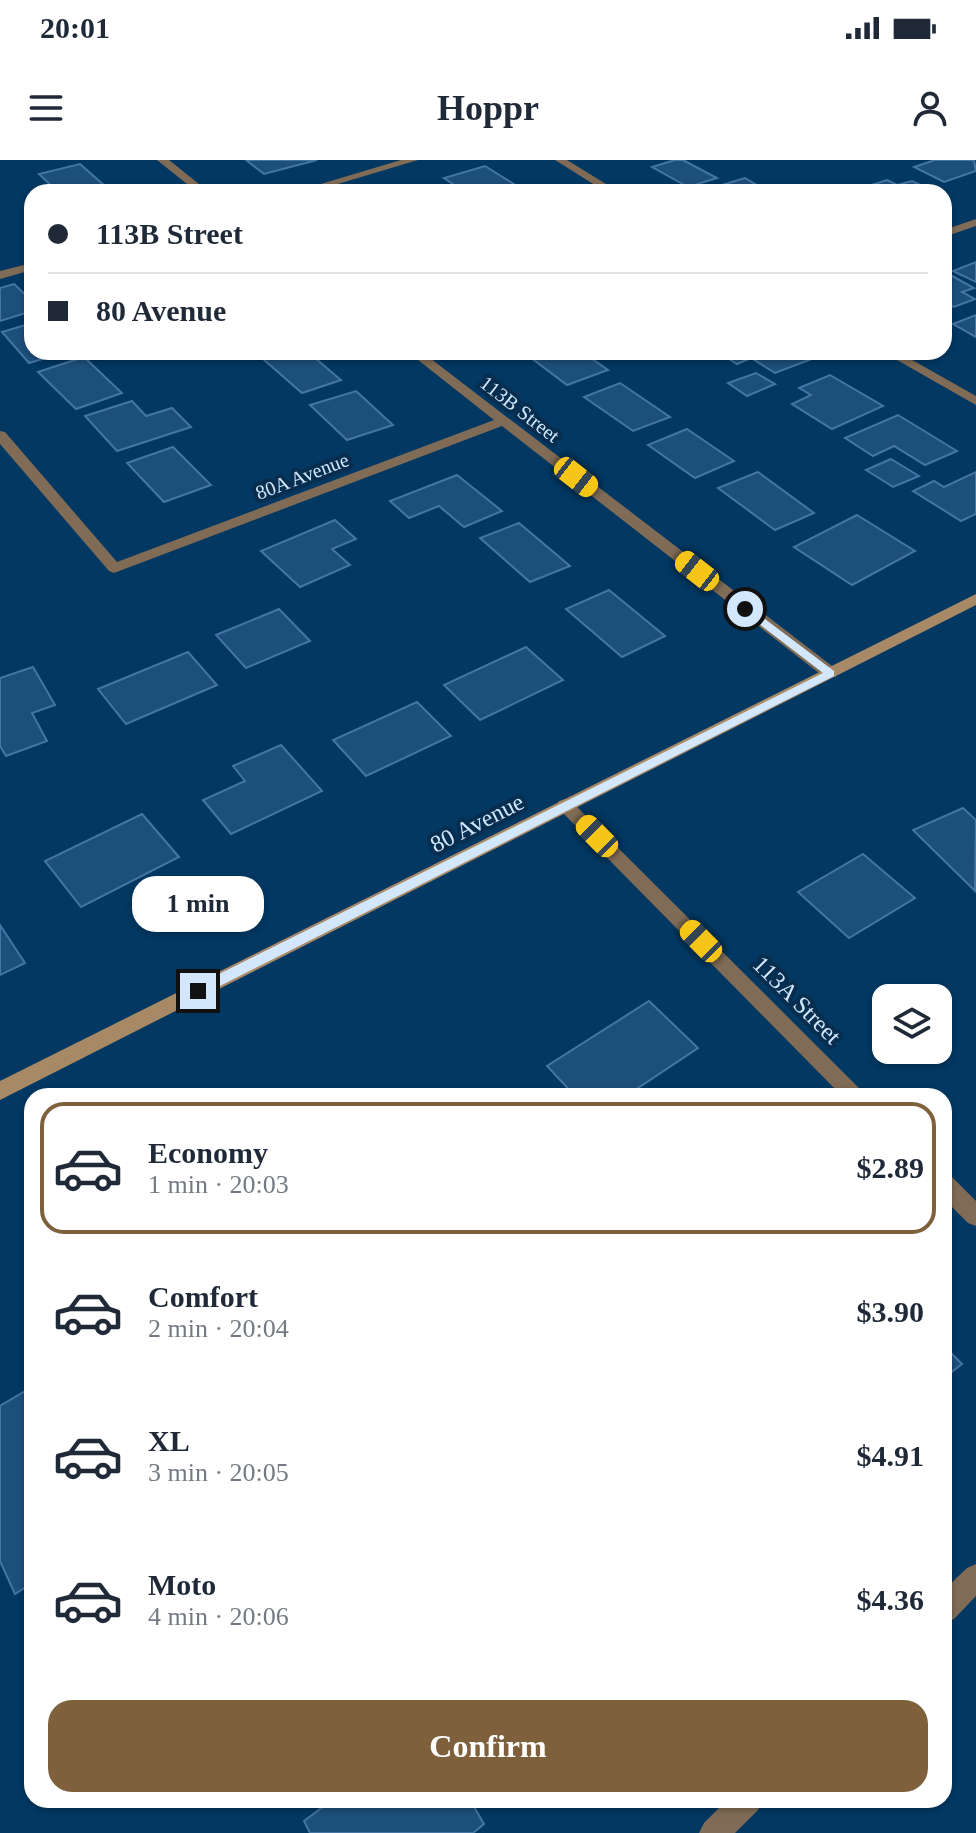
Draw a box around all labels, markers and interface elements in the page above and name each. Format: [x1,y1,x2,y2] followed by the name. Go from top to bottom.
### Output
[40,11,110,44] text: 20:01
[24,86,68,130] icon: menu
[908,86,952,130] icon: person
[437,88,539,128] text: Hoppr
[96,217,243,250] text: 113B Street
[96,294,226,327] text: 80 Avenue
[476,371,564,447] street label: 113B Street
[252,448,352,504] street label: 80A Avenue
[550,453,602,501] car
[671,547,723,595] car
[727,591,763,627] route start
[426,788,528,858] street label: 80 Avenue
[572,811,622,861] car
[132,875,264,931] callout: 1 min
[167,889,229,918] text: 1 min
[676,916,726,966] car
[748,951,846,1049] street label: 113A Street
[180,973,216,1009] route end
[872,984,952,1064] map controls
[872,984,952,1064] button: layers
[52,1132,124,1204] icon: car
[148,1136,268,1169] text: Economy
[857,1151,924,1184] text: $2.89
[148,1170,289,1199] text: 1 min · 20:03
[52,1276,124,1348] icon: car
[148,1280,258,1313] text: Comfort
[857,1295,924,1328] text: $3.90
[148,1314,289,1343] text: 2 min · 20:04
[52,1420,124,1492] icon: car
[148,1424,190,1457] text: XL
[857,1439,924,1472] text: $4.91
[148,1458,289,1487] text: 3 min · 20:05
[52,1564,124,1636] icon: car
[148,1568,216,1601] text: Moto
[857,1583,924,1616] text: $4.36
[148,1602,289,1631] text: 4 min · 20:06
[48,1700,928,1792] button: Confirm

